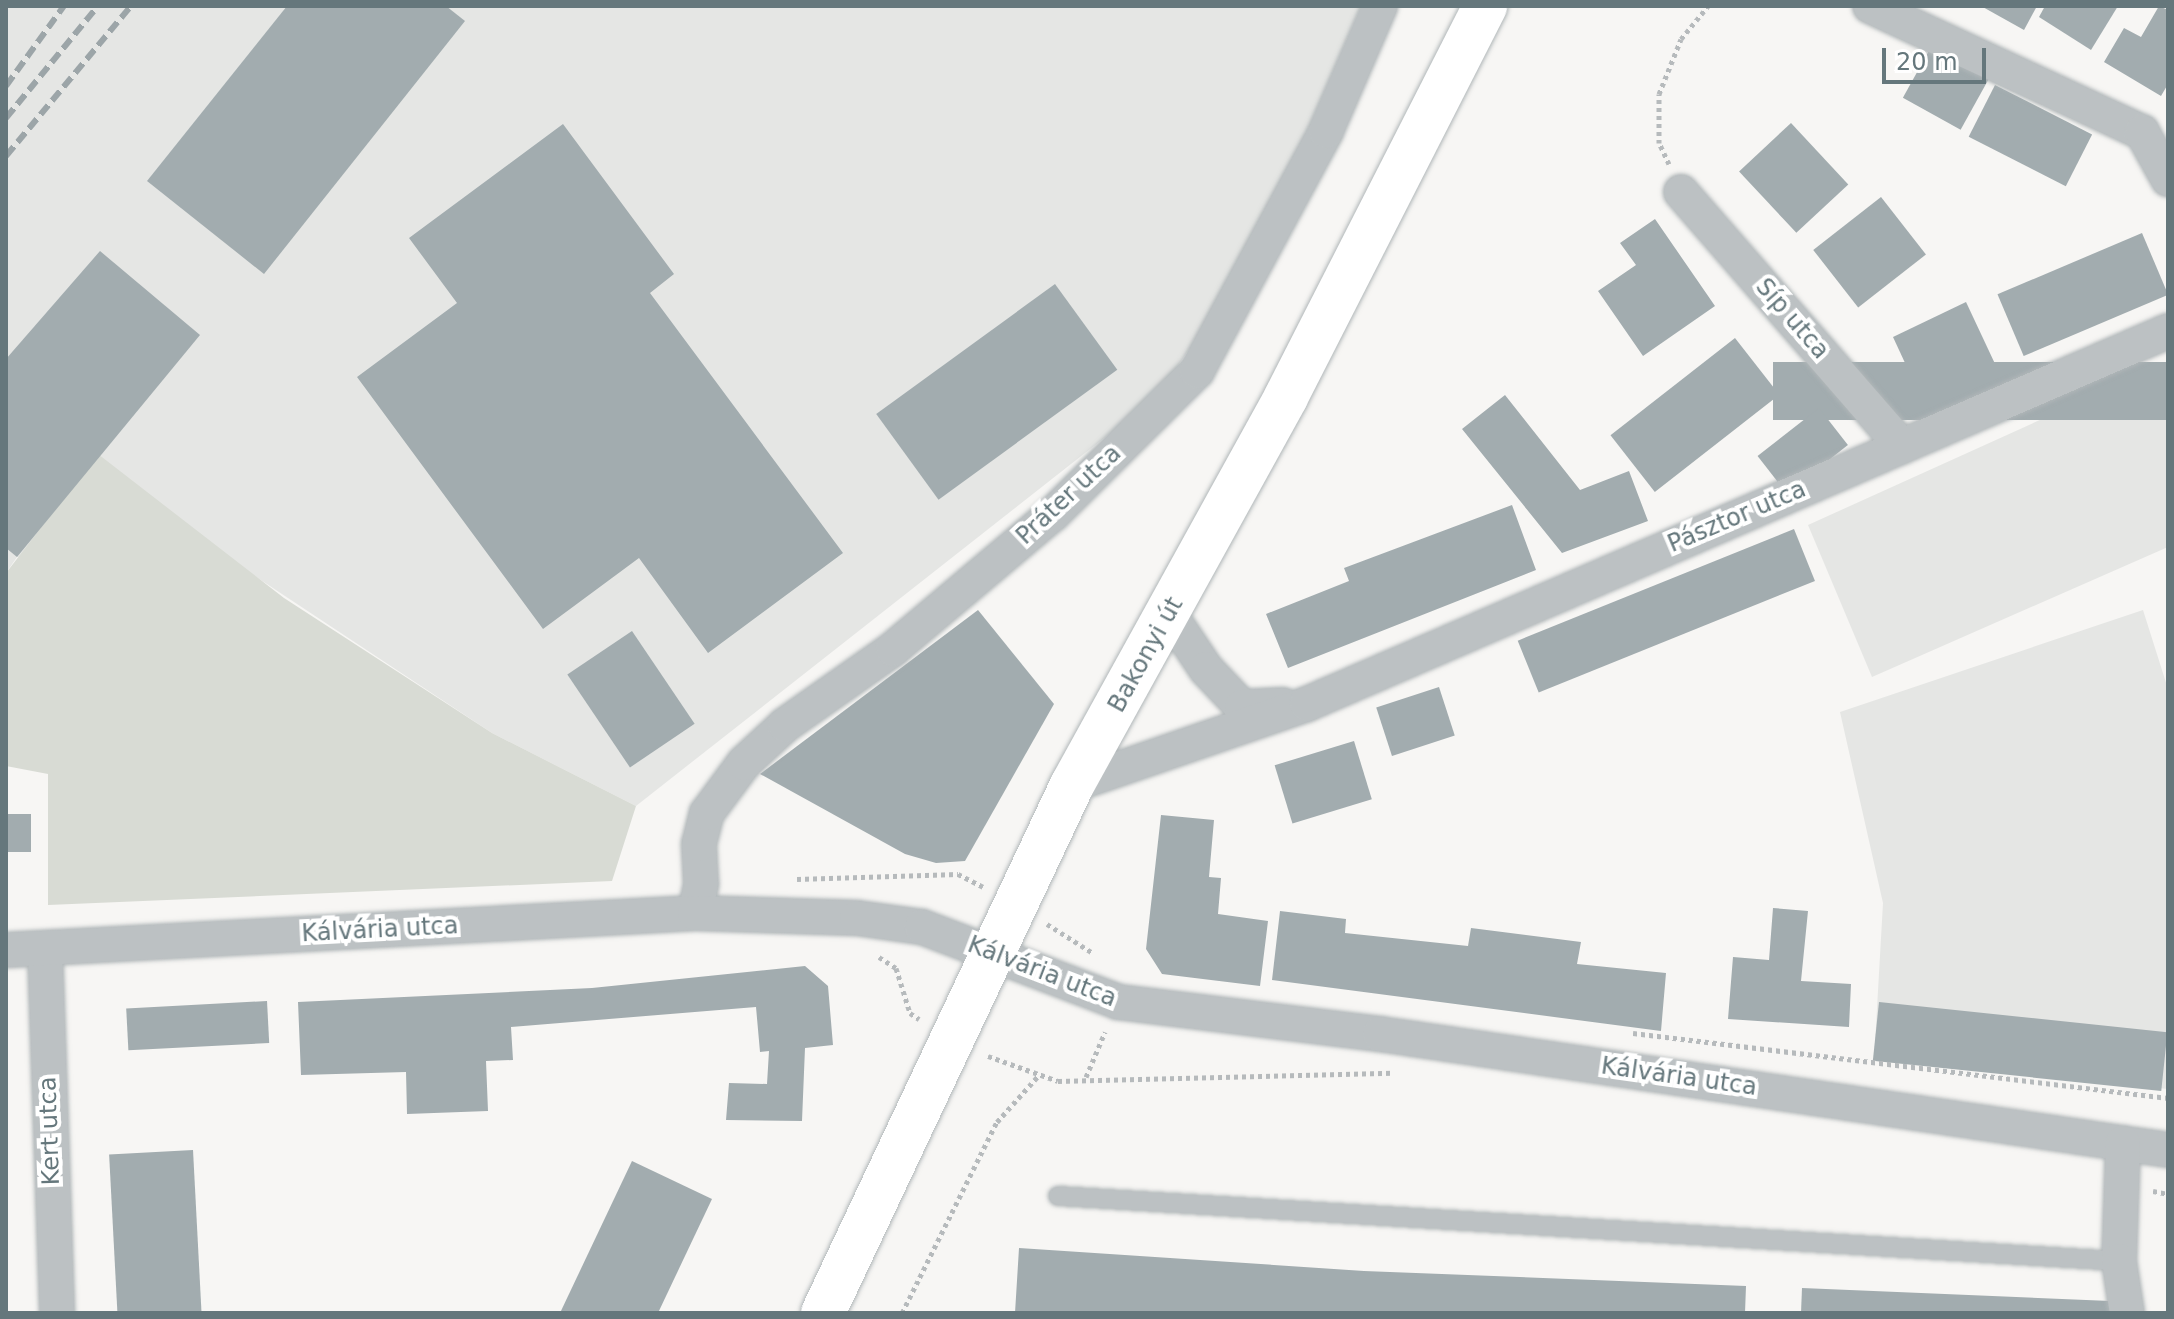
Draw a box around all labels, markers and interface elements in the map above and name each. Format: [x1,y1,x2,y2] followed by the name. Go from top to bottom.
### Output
[1886,32,1990,82] scale bar
[1896,48,1958,76] text: 20 m
[1749,273,1835,365] street label: Síp utca
[1011,439,1127,551] street label: Práter utca
[1664,475,1810,559] street label: Pásztor utca
[1103,592,1189,718] street label: Bakonyi út
[301,912,459,948] street label: Kálvária utca
[964,930,1120,1014] street label: Kálvária utca
[1599,1052,1759,1102] street label: Kálvária utca
[34,1076,66,1186] street label: Kert utca

